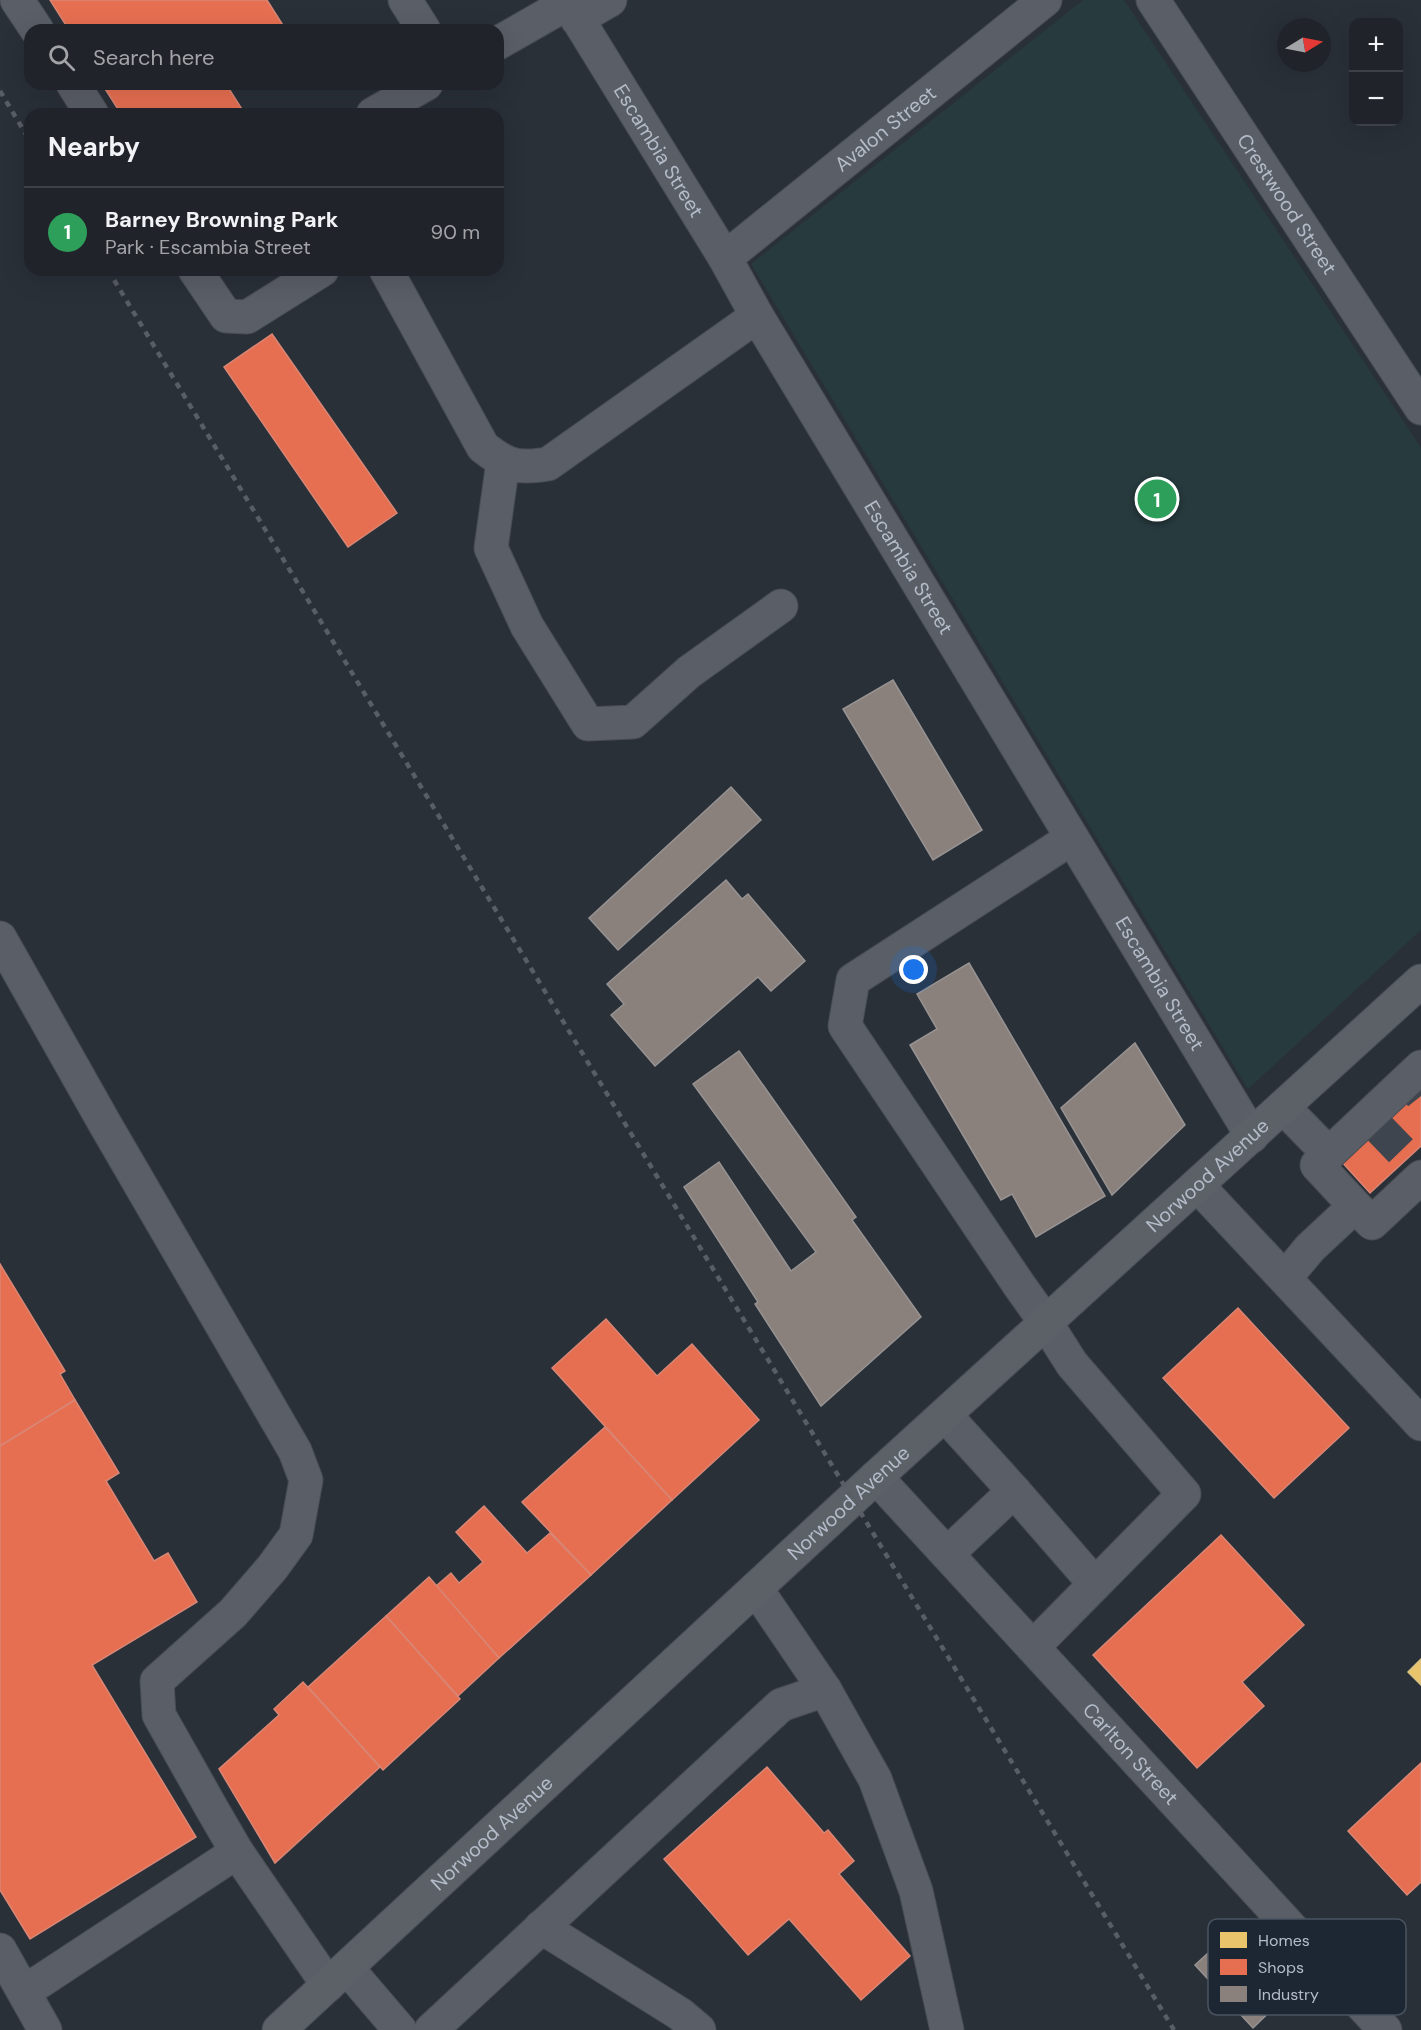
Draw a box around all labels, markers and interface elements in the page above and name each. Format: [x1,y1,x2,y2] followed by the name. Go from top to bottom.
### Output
[1277,18,1331,72] north arrow
[1349,18,1403,126] map controls
[1349,18,1403,72] button: +
[24,24,504,90] search box
[45,41,78,74] icon: search
[93,43,214,72] text: Search here
[1349,72,1403,126] button: −
[608,79,710,222] street label: Escambia Street
[829,80,942,177] street label: Avalon Street
[1231,128,1343,280] street label: Crestwood Street
[48,130,140,164] text: Nearby
[105,205,338,234] text: Barney Browning Park
[64,219,71,245] text: 1
[431,219,480,245] text: 90 m
[105,234,311,260] text: Park · Escambia Street
[1138,476,1176,522] pin: 1
[858,496,959,639] street label: Escambia Street
[1110,912,1210,1055] street label: Escambia Street
[899,955,928,984] your location
[1140,1113,1275,1238] street label: Norwood Avenue
[782,1440,915,1566] street label: Norwood Avenue
[1077,1697,1184,1810] street label: Carlton Street
[425,1770,558,1896] street label: Norwood Avenue
[1208,1919,1406,2015] legend
[1258,1930,1310,1951] text: Homes
[1258,1957,1304,1978] text: Shops
[1258,1984,1319,2005] text: Industry

